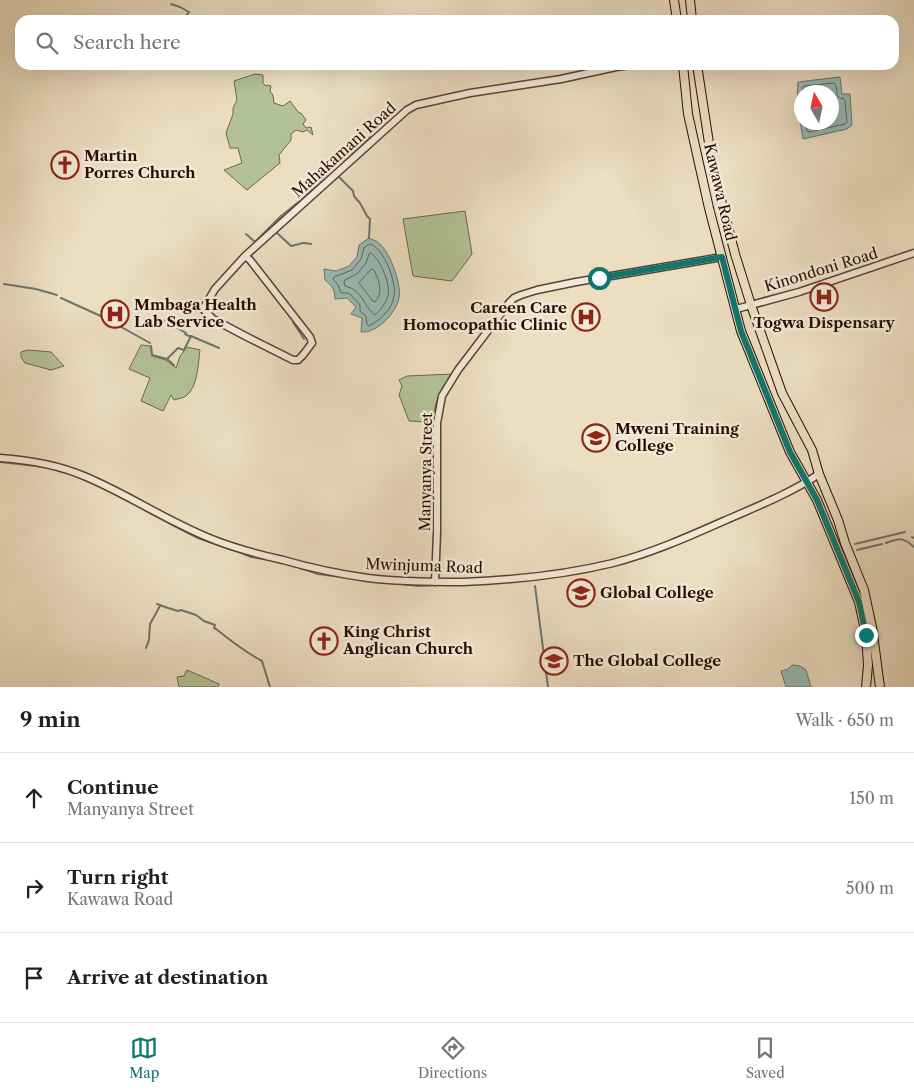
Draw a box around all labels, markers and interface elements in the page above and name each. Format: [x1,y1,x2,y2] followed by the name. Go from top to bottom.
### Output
[15,15,899,70] search box
[33,29,61,57] icon: search
[73,31,181,54] text: Search here
[794,85,839,130] north arrow
[288,98,400,201] street label: Mahakamani Road
[700,141,741,242] street label: Kawawa Road
[84,146,196,182] place label: Martin Porres Church
[50,150,80,180] church icon: Martin Porres Church
[762,243,880,296] street label: Kinondoni Road
[588,267,611,290] route start
[809,282,839,312] hospital icon: Togwa Dispensary
[134,295,258,331] place label: Mmbaga Health Lab Service
[403,298,567,334] place label: Careen Care Homocopathic Clinic
[100,299,130,329] hospital icon: Mmbaga Health Lab Service
[571,302,601,332] hospital icon: Careen Care Homocopathic Clinic
[753,313,896,332] place label: Togwa Dispensary
[415,412,436,532] street label: Manyanya Street
[615,419,739,455] place label: Mweni Training College
[581,423,611,453] school or university icon: Mweni Training College
[365,554,483,577] street label: Mwinjuma Road
[566,578,596,608] school or university icon: Global College
[600,583,714,602] place label: Global College
[342,622,474,658] place label: King Christ Anglican Church
[855,624,878,647] route end
[309,626,339,656] church icon: King Christ Anglican Church
[539,646,569,676] school or university icon: The Global College
[573,651,721,670] place label: The Global College
[20,707,81,732] text: 9 min
[795,710,894,730] text: Walk · 650 m
[67,776,159,799] text: Continue
[20,784,48,812] icon: ahead
[849,788,894,808] text: 150 m
[67,799,194,819] text: Manyanya Street
[67,866,168,889] text: Turn right
[20,874,48,902] icon: right
[846,878,894,898] text: 500 m
[67,889,173,909] text: Kawawa Road
[20,964,48,992] icon: arrive
[67,966,268,989] text: Arrive at destination
[129,1034,159,1082] tab: Map
[418,1034,487,1082] tab: Directions
[746,1034,785,1082] tab: Saved

